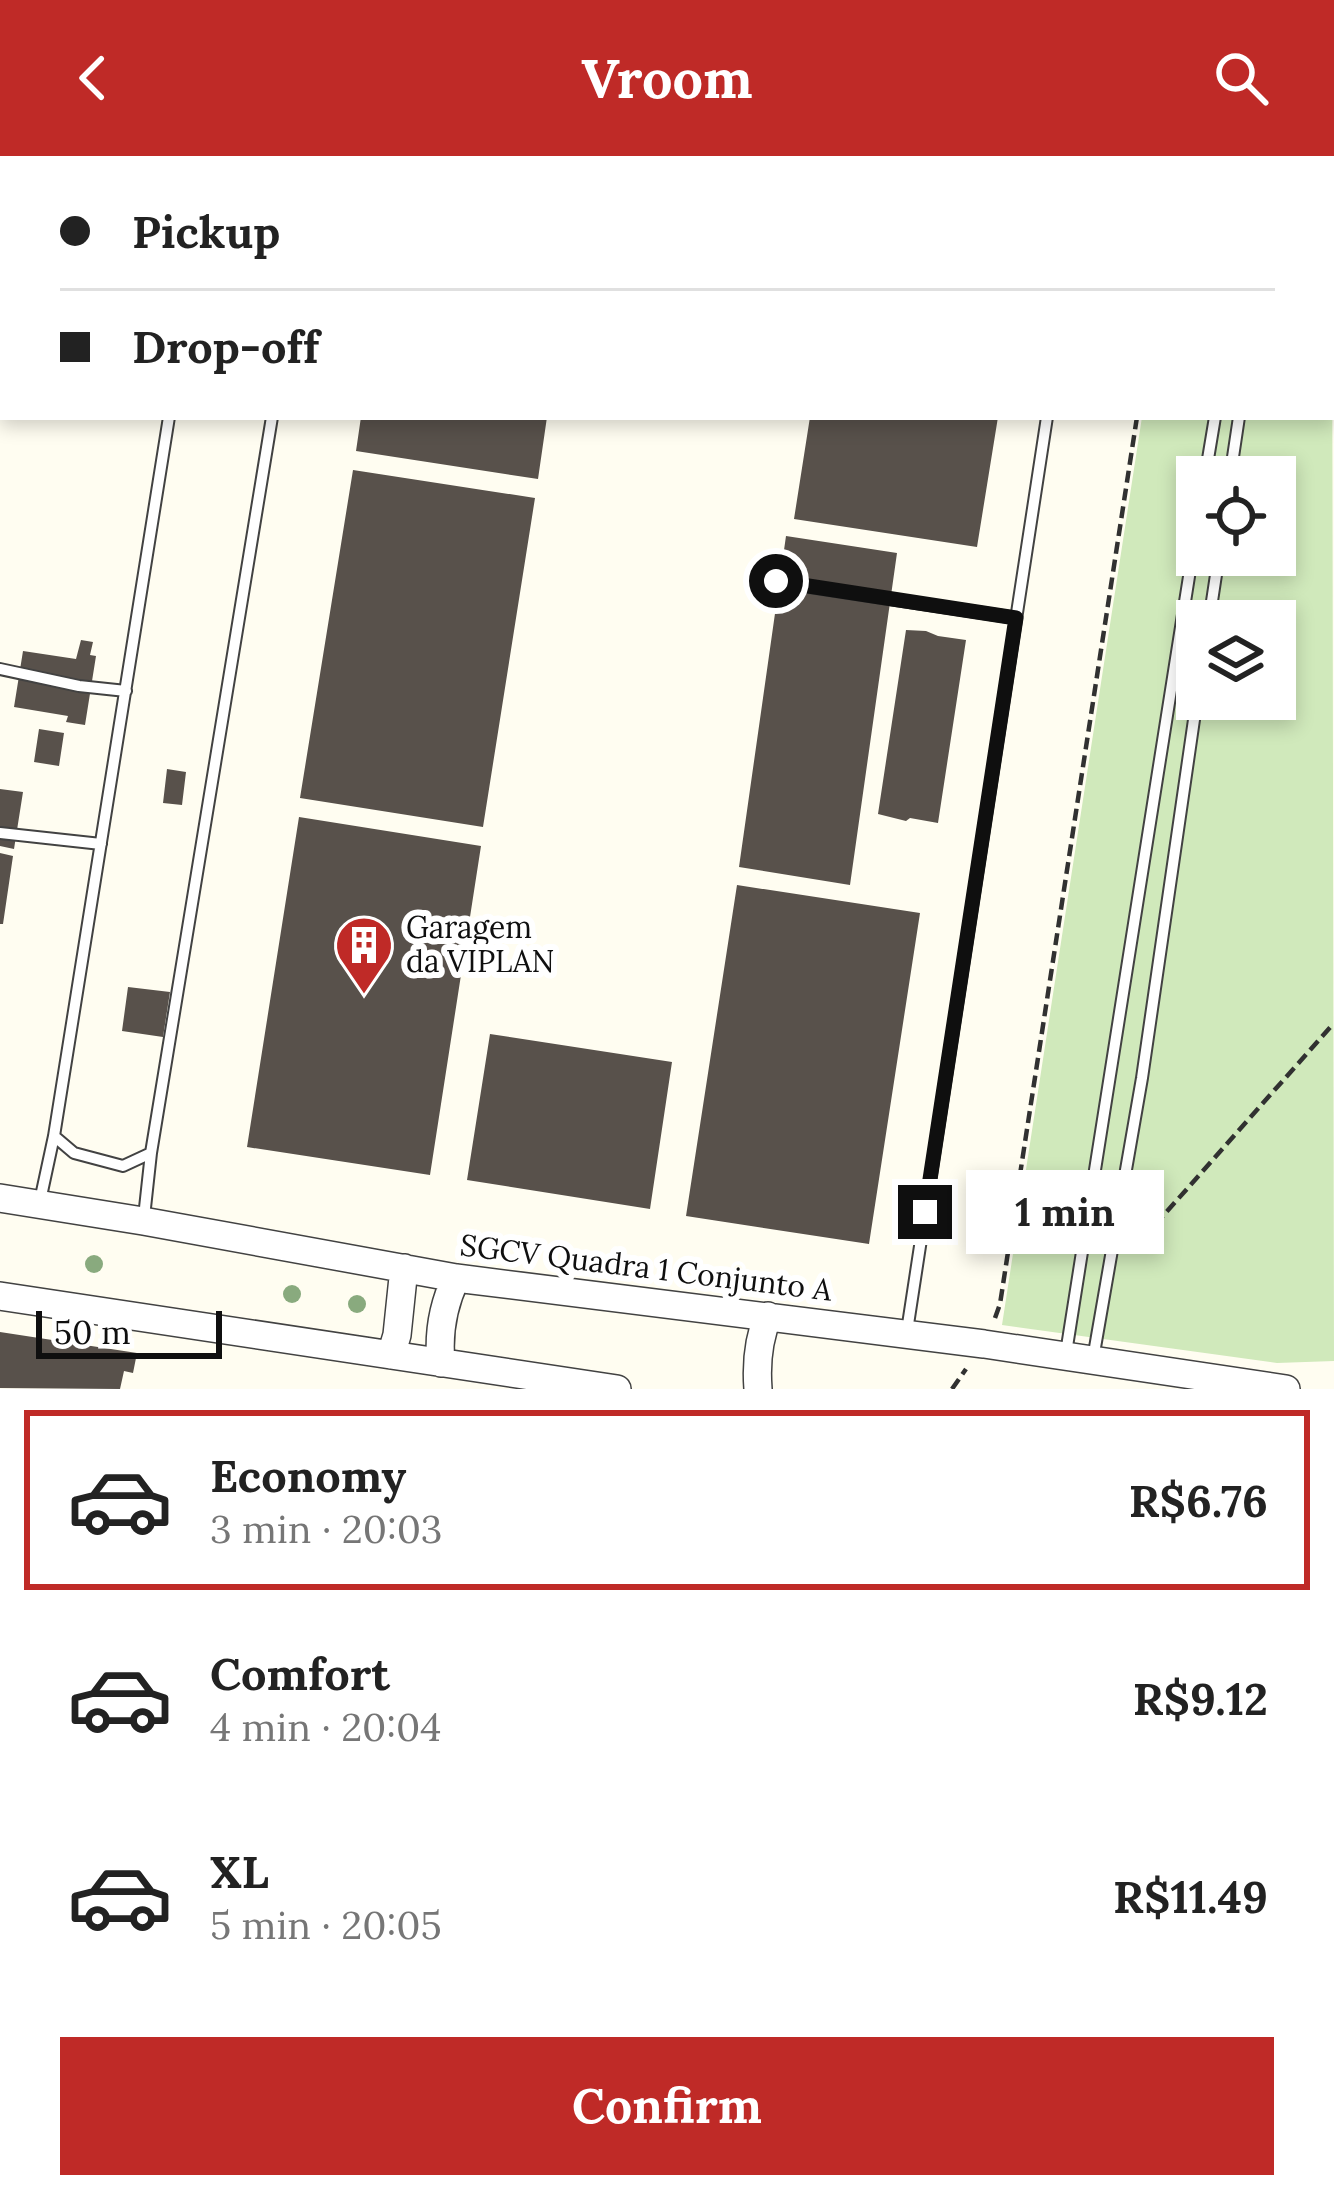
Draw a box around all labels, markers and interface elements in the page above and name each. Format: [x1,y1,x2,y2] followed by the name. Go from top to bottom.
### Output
[581,44,753,113] text: Vroom
[60,45,126,111] icon: back
[1208,45,1274,111] icon: search
[132,203,280,260] text: Pickup
[132,318,319,375] text: Drop-off
[1176,456,1296,720] map controls
[1176,456,1296,576] button: locate
[749,554,803,608] route start
[1176,600,1296,720] button: layers
[406,908,554,980] place label: Garagem da VIPLAN
[333,914,395,996] building icon: Garagem da VIPLAN
[967,1170,1165,1254] callout: 1 min
[898,1185,952,1239] route end
[1015,1187,1115,1237] text: 1 min
[458,1225,835,1310] street label: SGCV Quadra 1 Conjunto A
[36,1305,222,1358] scale bar
[54,1311,131,1353] text: 50 m
[66,1446,174,1554] icon: car
[210,1447,406,1504] text: Economy
[1129,1472,1268,1529] text: R$6.76
[210,1504,443,1554] text: 3 min · 20:03
[66,1644,174,1752] icon: car
[210,1645,390,1702] text: Comfort
[1133,1670,1268,1727] text: R$9.12
[210,1702,441,1752] text: 4 min · 20:04
[66,1842,174,1950] icon: car
[210,1843,269,1900] text: XL
[1113,1868,1268,1925] text: R$11.49
[210,1900,442,1950] text: 5 min · 20:05
[60,2037,1274,2175] button: Confirm

